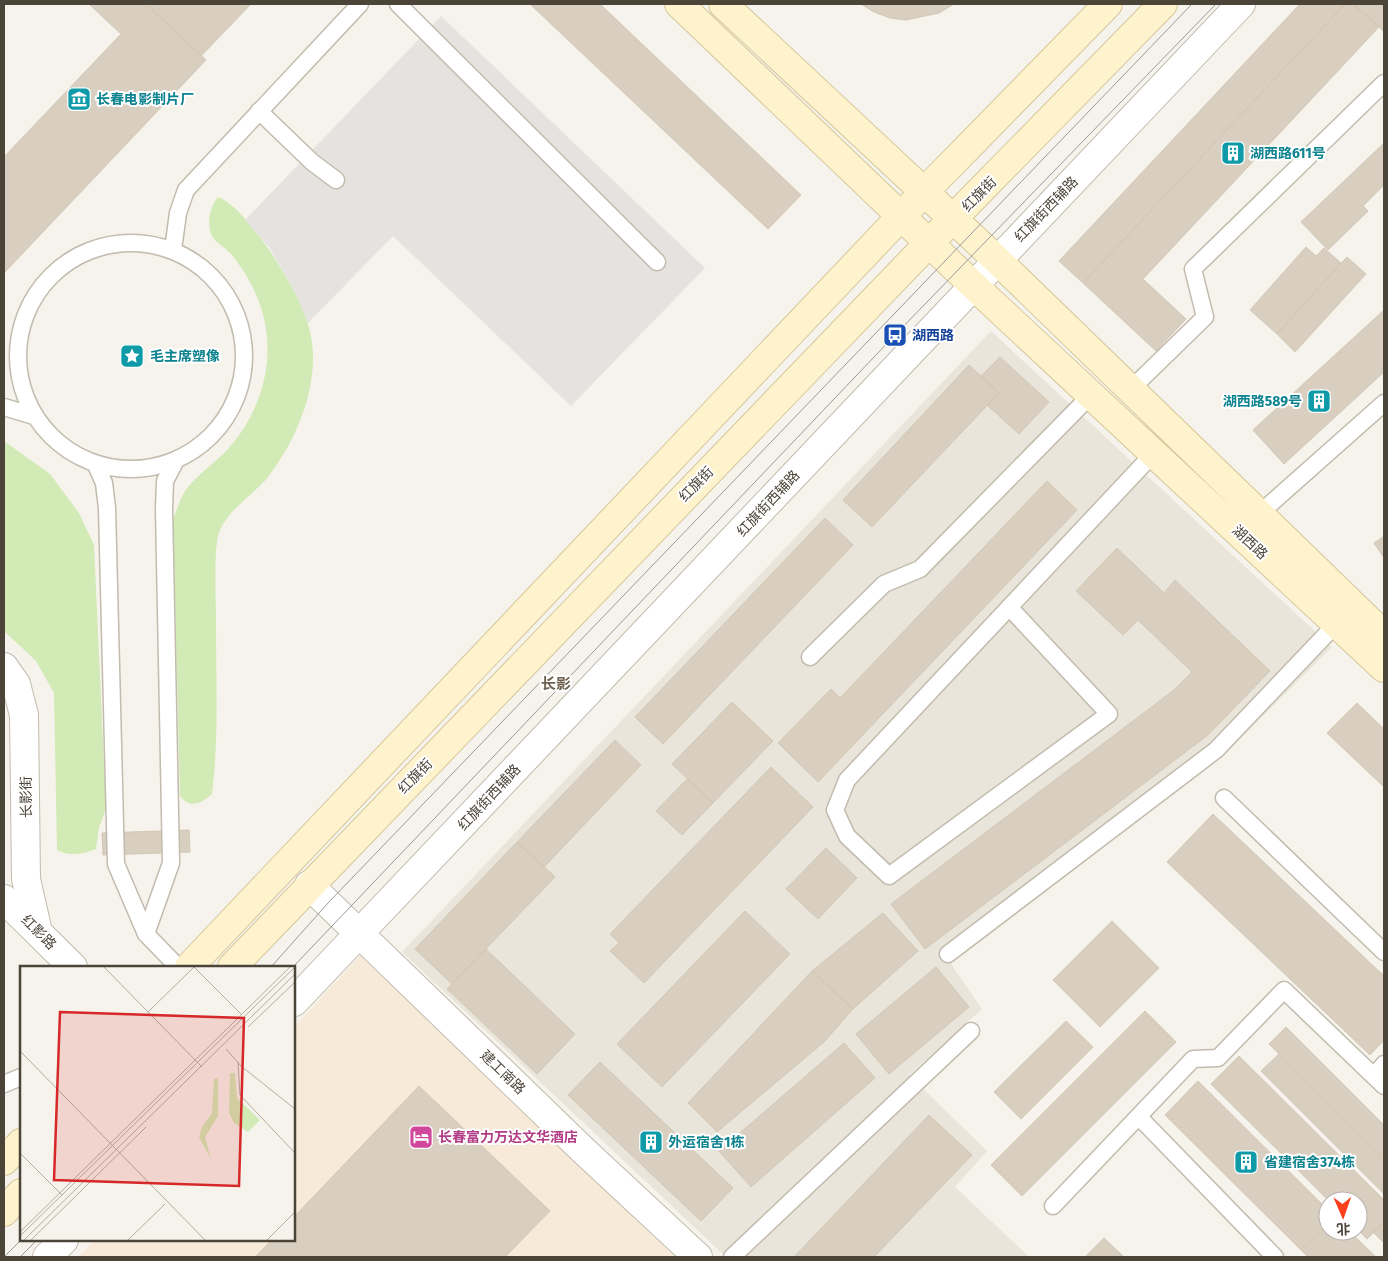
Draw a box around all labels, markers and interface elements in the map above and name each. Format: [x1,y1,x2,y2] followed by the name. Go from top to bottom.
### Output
[66,86,92,112] museum icon: 长春电影制片厂
[96,91,194,108] place label: 长春电影制片厂
[1220,140,1246,166] building icon: 湖西路611号
[1250,145,1326,162] place label: 湖西路611号
[959,173,1000,215] street label: 红旗街
[1011,173,1082,245] street label: 红旗街西辅路
[882,322,908,348] bus stop icon: 湖西路
[912,327,954,344] place label: 湖西路
[119,343,145,369] place icon: 毛主席塑像
[150,348,220,365] place label: 毛主席塑像
[1306,388,1332,414] building icon: 湖西路589号
[1223,393,1302,410] place label: 湖西路589号
[676,463,717,505] street label: 红旗街
[734,467,803,540] street label: 红旗街西辅路
[1229,522,1271,563] street label: 湖西路
[541,675,571,693] district label: 长影
[395,755,436,797] street label: 红旗街
[455,761,524,834] street label: 红旗街西辅路
[18,776,35,818] street label: 长影街
[18,911,60,953] street label: 红影路
[20,966,295,1241] inset map
[477,1047,529,1098] street label: 建工南路
[408,1124,434,1150] hotel icon: 长春富力万达文华酒店
[438,1129,578,1146] place label: 长春富力万达文华酒店
[638,1129,664,1155] building icon: 外运宿舍1栋
[668,1134,745,1151] place label: 外运宿舍1栋
[1233,1149,1259,1175] building icon: 省建宿舍374栋
[1264,1154,1355,1171] place label: 省建宿舍374栋
[1318,1191,1368,1241] north arrow
[1336,1220,1351,1237] text: 北

